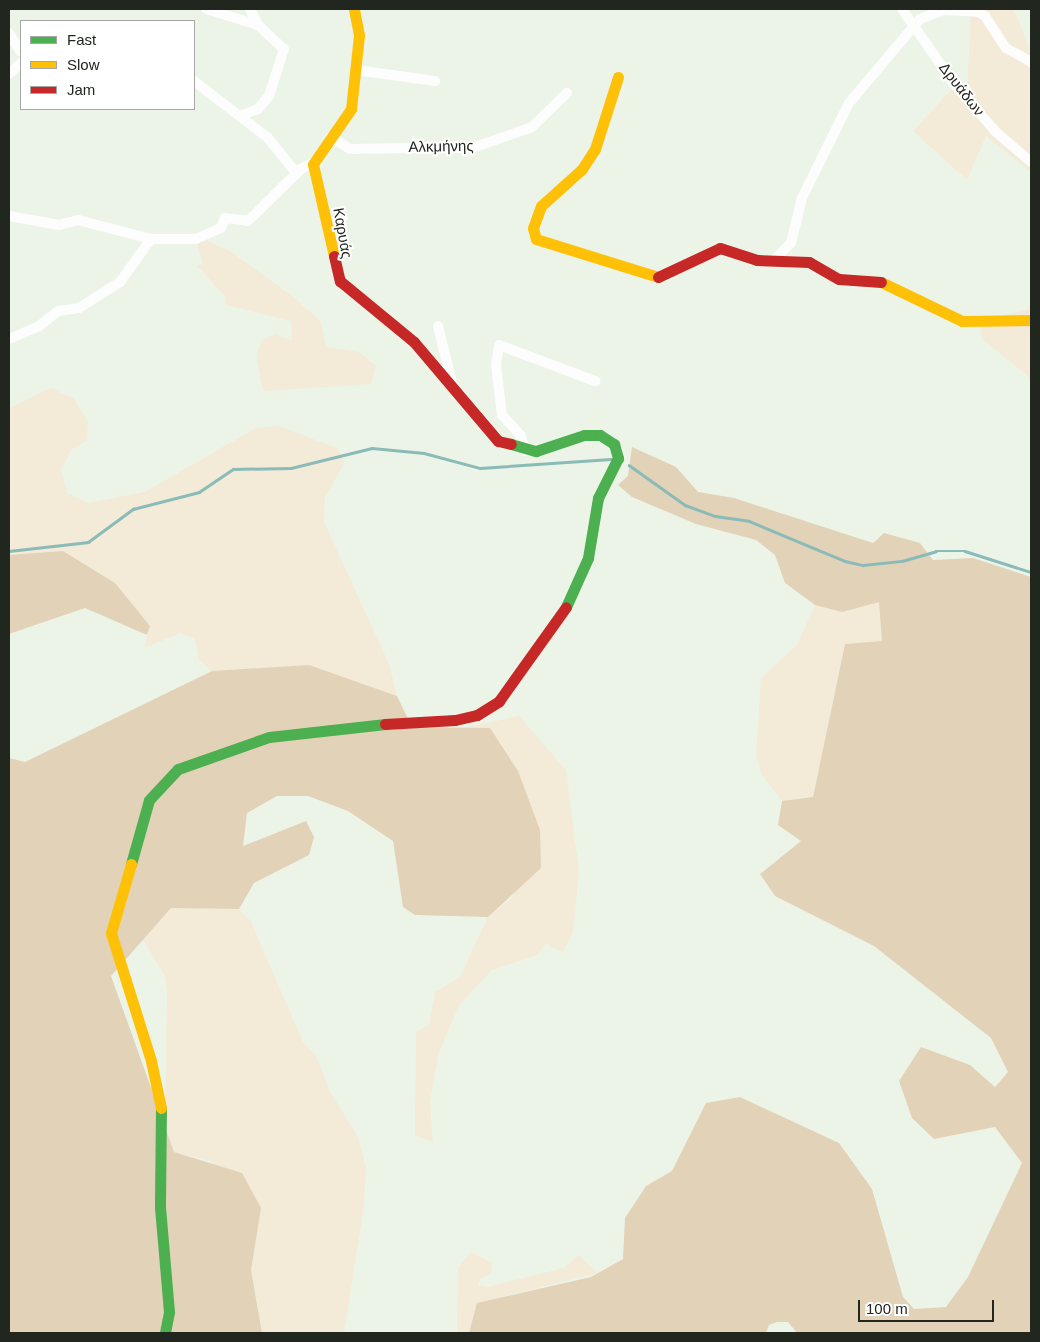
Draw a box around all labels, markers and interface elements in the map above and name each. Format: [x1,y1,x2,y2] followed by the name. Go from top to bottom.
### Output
[20,20,195,110] legend
[67,31,96,48] text: Fast
[67,56,100,73] text: Slow
[936,59,988,119] street label: Δρυάδων
[67,81,95,98] text: Jam
[408,136,474,156] street label: Αλκμήνης
[330,206,356,260] street label: Καρυάς
[860,1290,996,1322] scale bar
[866,1300,908,1317] text: 100 m

